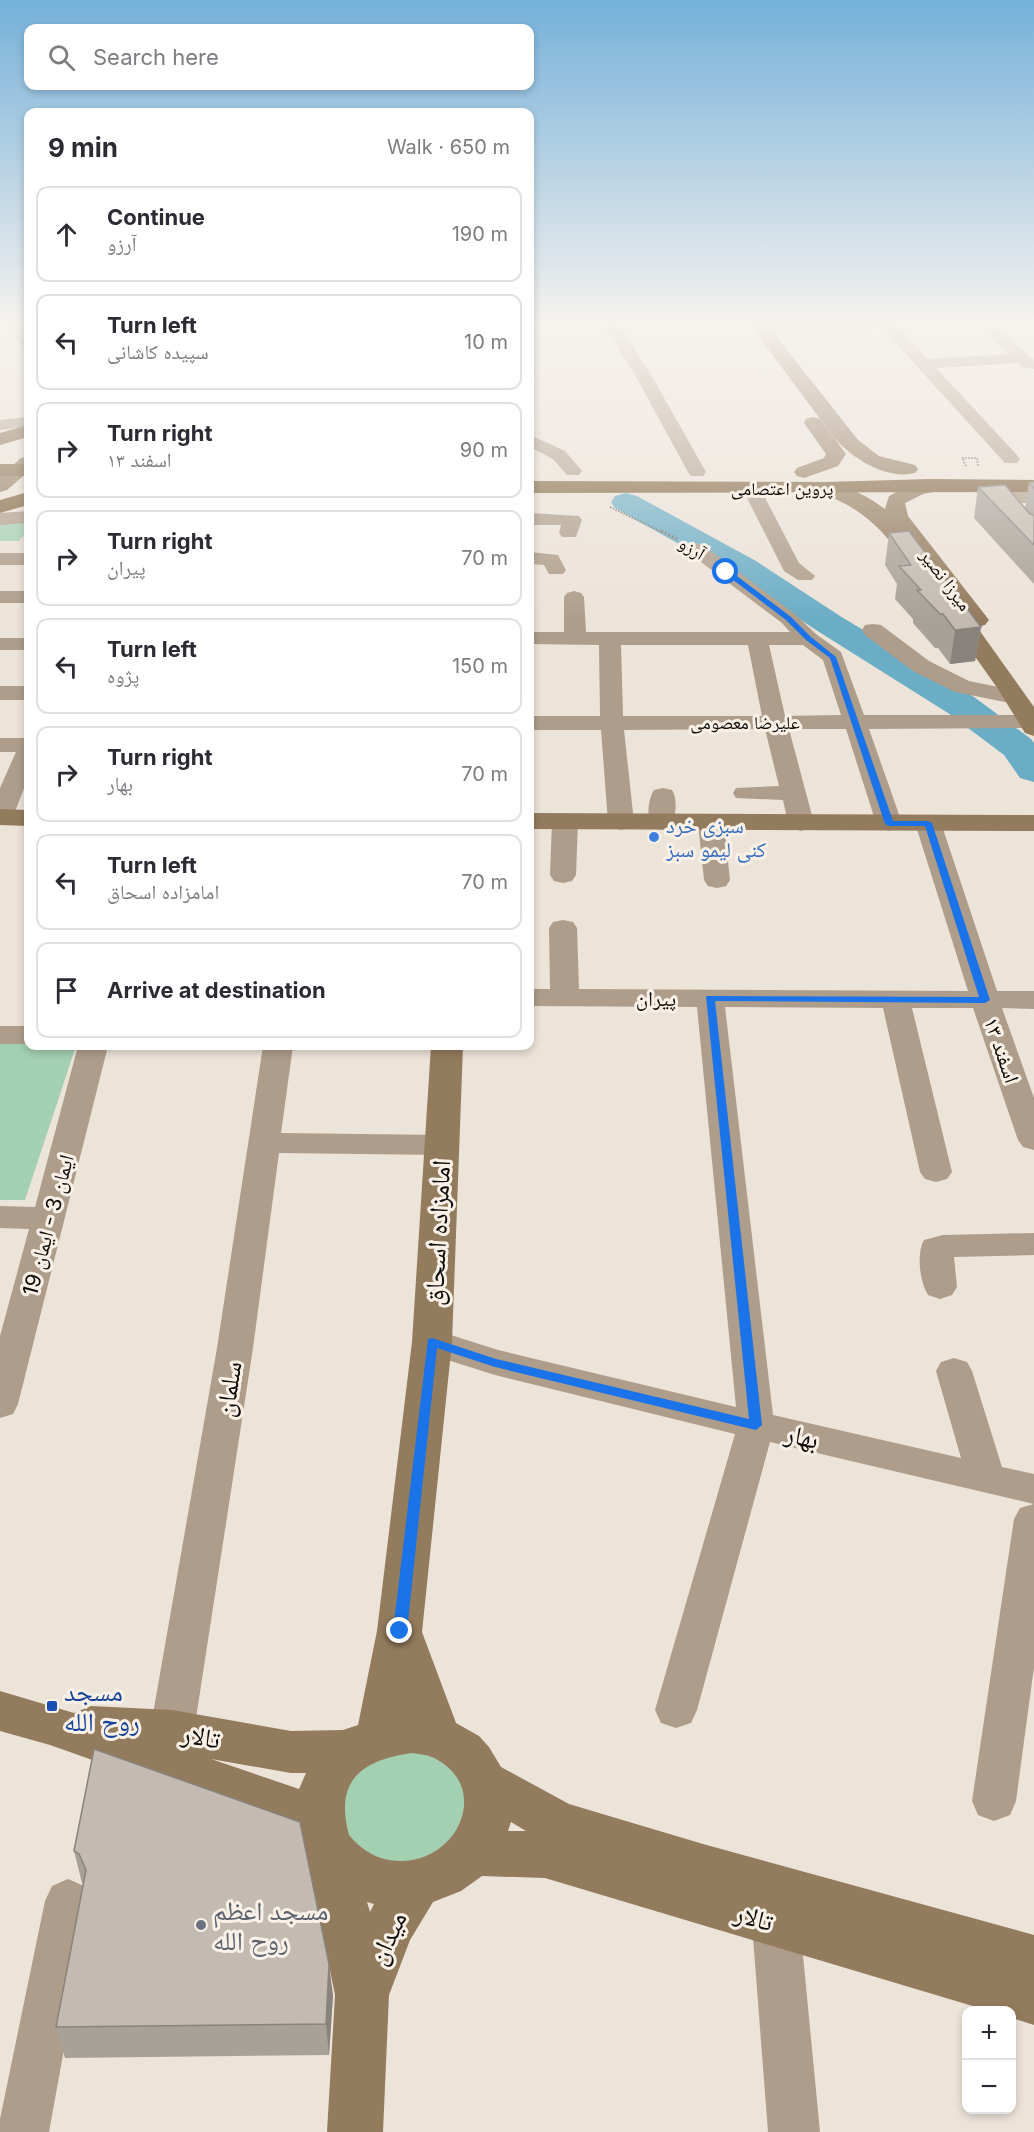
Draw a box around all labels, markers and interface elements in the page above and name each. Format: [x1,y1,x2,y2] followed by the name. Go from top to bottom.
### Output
[24,24,534,90] search box
[45,41,78,74] icon: search
[93,44,219,70] text: Search here
[48,132,118,163] text: 9 min
[387,135,510,159] text: Walk · 650 m
[107,204,205,230] text: Continue
[50,218,83,251] icon: ahead
[452,222,508,246] text: 190 m
[107,232,137,256] text: آرزو
[107,312,197,338] text: Turn left
[50,326,83,359] icon: left
[464,330,508,354] text: 10 m
[107,340,209,364] text: سپیده کاشانی
[107,420,213,446] text: Turn right
[50,434,83,467] icon: right
[460,438,508,462] text: 90 m
[107,448,172,472] text: اسفند ۱۳
[731,478,833,500] street label: پروین اعتصامی
[107,528,213,554] text: Turn right
[675,532,709,564] street label: آرزو
[50,542,83,575] icon: right
[915,545,976,615] street label: میرزا نصیر
[461,546,508,570] text: 70 m
[107,556,146,580] text: پیران
[712,558,738,584] route start
[107,636,197,662] text: Turn left
[50,650,83,683] icon: left
[452,654,508,678] text: 150 m
[107,664,139,688] text: پژوه
[690,712,800,734] street label: علیرضا معصومی
[107,744,213,770] text: Turn right
[50,758,83,791] icon: right
[461,762,508,786] text: 70 m
[107,772,133,796] text: بهار
[665,813,766,863] place label: سبزی خرد کنی لیمو سبز
[647,830,661,844] marker: سبزی خرد کنی لیمو سبز
[107,852,197,878] text: Turn left
[50,866,83,899] icon: left
[461,870,508,894] text: 70 m
[107,880,219,904] text: امامزاده اسحاق
[50,974,83,1007] icon: arrive
[107,977,326,1003] text: Arrive at destination
[636,986,676,1011] street label: پیران
[979,1014,1025,1086] street label: اسفند ۱۳
[17,1152,79,1298] street label: ایمان 3 - ایمان 19
[418,1159,457,1307] street label: امامزاده اسحاق
[208,1359,249,1419] street label: سلمان
[781,1417,822,1455] street label: بهار
[386,1617,412,1643] route end
[64,1676,140,1738] place label: مسجد روح الله
[45,1699,59,1713] marker: مسجد روح الله
[178,1717,223,1755] street label: تالار
[213,1895,328,1957] place label: مسجد اعظم روح الله
[730,1896,777,1937] street label: تالار
[361,1907,414,1970] street label: میدان
[194,1918,208,1932] marker: مسجد اعظم روح الله
[962,2006,1016,2114] map controls
[962,2006,1016,2060] button: +
[962,2060,1016,2114] button: −

